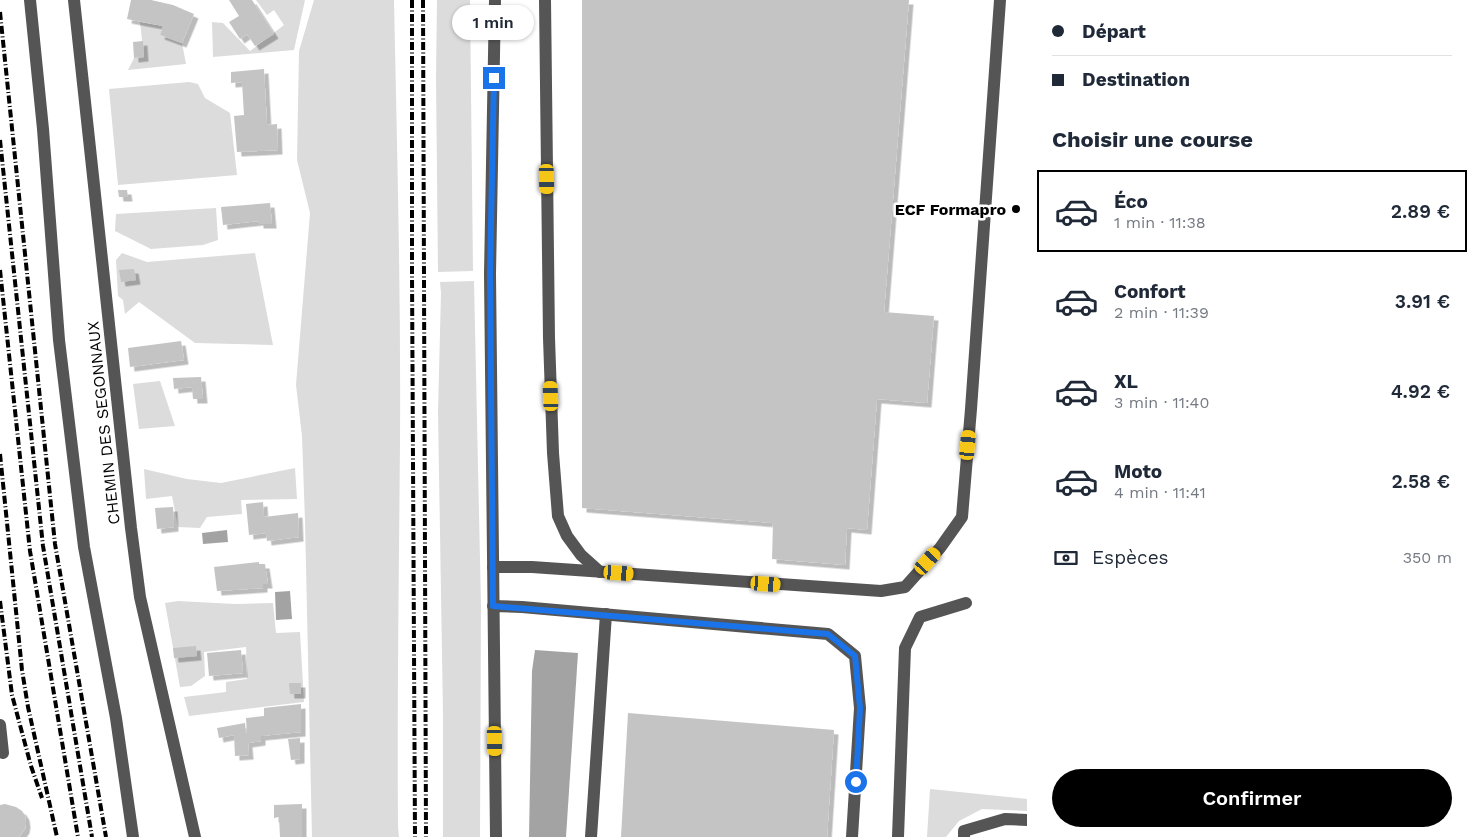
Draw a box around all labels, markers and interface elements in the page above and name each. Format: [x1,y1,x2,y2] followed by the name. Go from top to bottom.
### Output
[453,5,535,40] callout: 1 min
[472,13,514,32] text: 1 min
[1082,20,1146,43] text: Départ
[483,67,505,89] route end
[1082,68,1190,91] text: Destination
[1052,127,1253,152] text: Choisir une course
[539,164,554,194] car
[1054,189,1099,234] icon: car
[1114,190,1148,213] text: Éco
[895,200,1006,219] place label: ECF Formapro
[1391,200,1450,223] text: 2.89 €
[1010,203,1022,215] marker: ECF Formapro
[1114,213,1206,232] text: 1 min · 11:38
[1054,279,1099,324] icon: car
[1114,280,1185,303] text: Confort
[1395,290,1450,313] text: 3.91 €
[1114,303,1209,322] text: 2 min · 11:39
[83,320,124,526] street label: CHEMIN DES SEGONNAUX
[1054,369,1099,414] icon: car
[1114,370,1138,393] text: XL
[1391,380,1450,403] text: 4.92 €
[542,381,559,411] car
[1114,393,1209,412] text: 3 min · 11:40
[959,429,976,461] car
[1054,459,1099,504] icon: car
[1114,460,1162,483] text: Moto
[1391,470,1450,493] text: 2.58 €
[1114,483,1206,502] text: 4 min · 11:41
[1052,544,1080,572] icon: cash
[912,545,943,577] car
[1092,546,1169,569] text: Espèces
[1403,548,1452,567] text: 350 m
[603,564,634,582] car
[750,575,781,593] car
[487,726,502,756] car
[1052,769,1452,827] button: Confirmer
[845,771,867,793] route start

